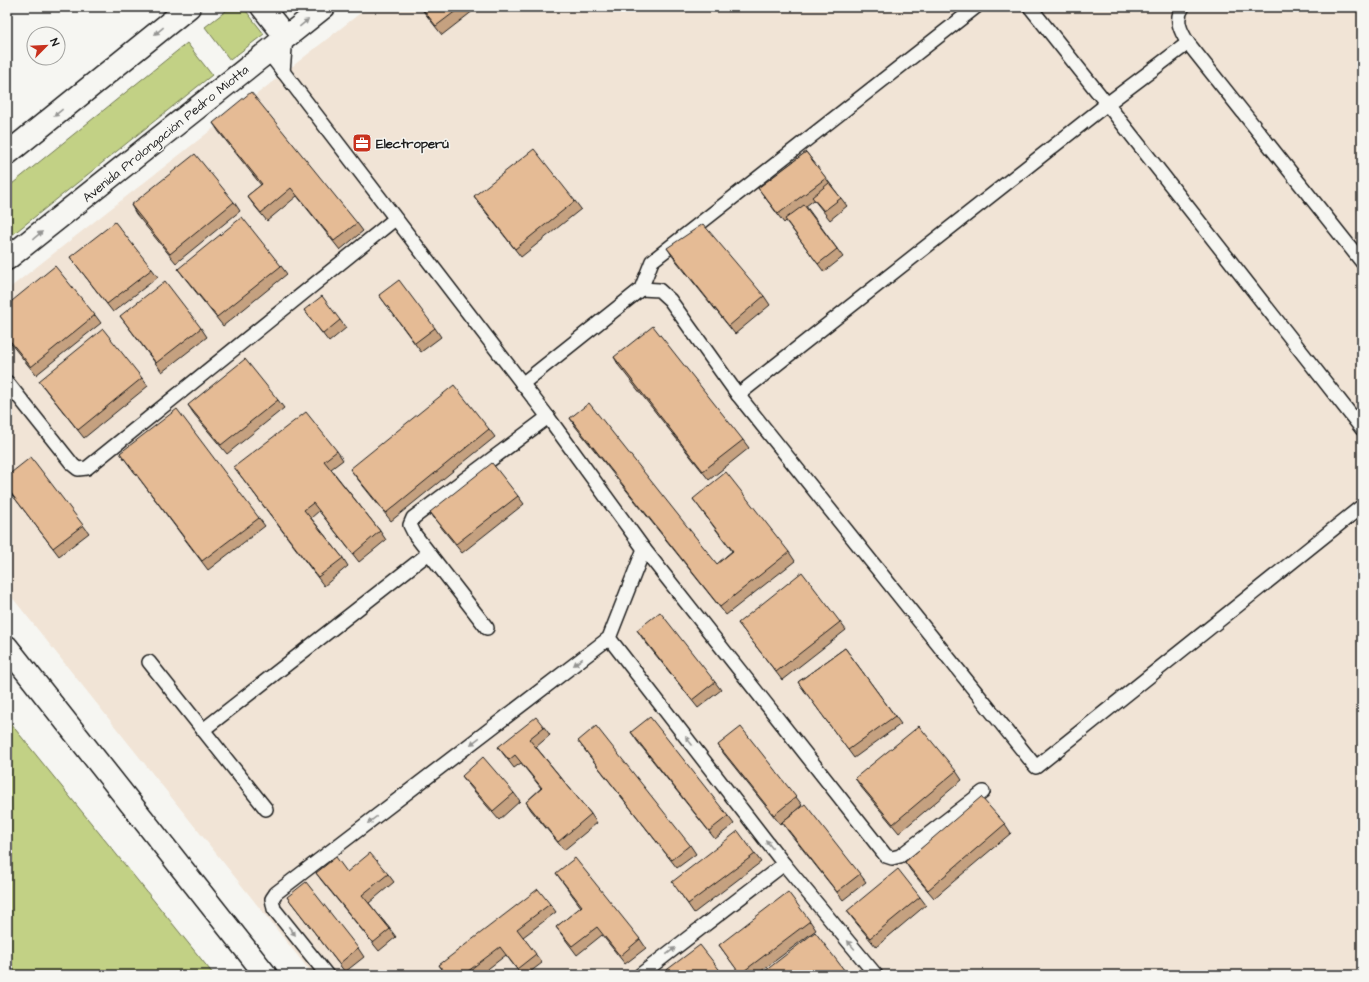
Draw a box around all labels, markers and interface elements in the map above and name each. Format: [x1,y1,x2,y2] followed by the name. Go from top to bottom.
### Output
[298,19,309,28] one-way arrow
[26,26,66,66] north arrow
[154,27,164,36] one-way arrow
[46,36,63,48] text: N
[79,61,253,207] street label: Avenida Prolongación Pedro Miotta
[52,109,63,117] one-way arrow
[351,132,373,154] office icon: Electroperú
[376,135,449,154] place label: Electroperú
[32,231,43,239] one-way arrow
[573,658,584,666] one-way arrow
[685,736,694,747] one-way arrow
[470,737,480,745] one-way arrow
[366,815,377,824] one-way arrow
[765,839,773,850] one-way arrow
[287,926,296,937] one-way arrow
[847,940,856,950] one-way arrow
[666,947,677,955] one-way arrow

